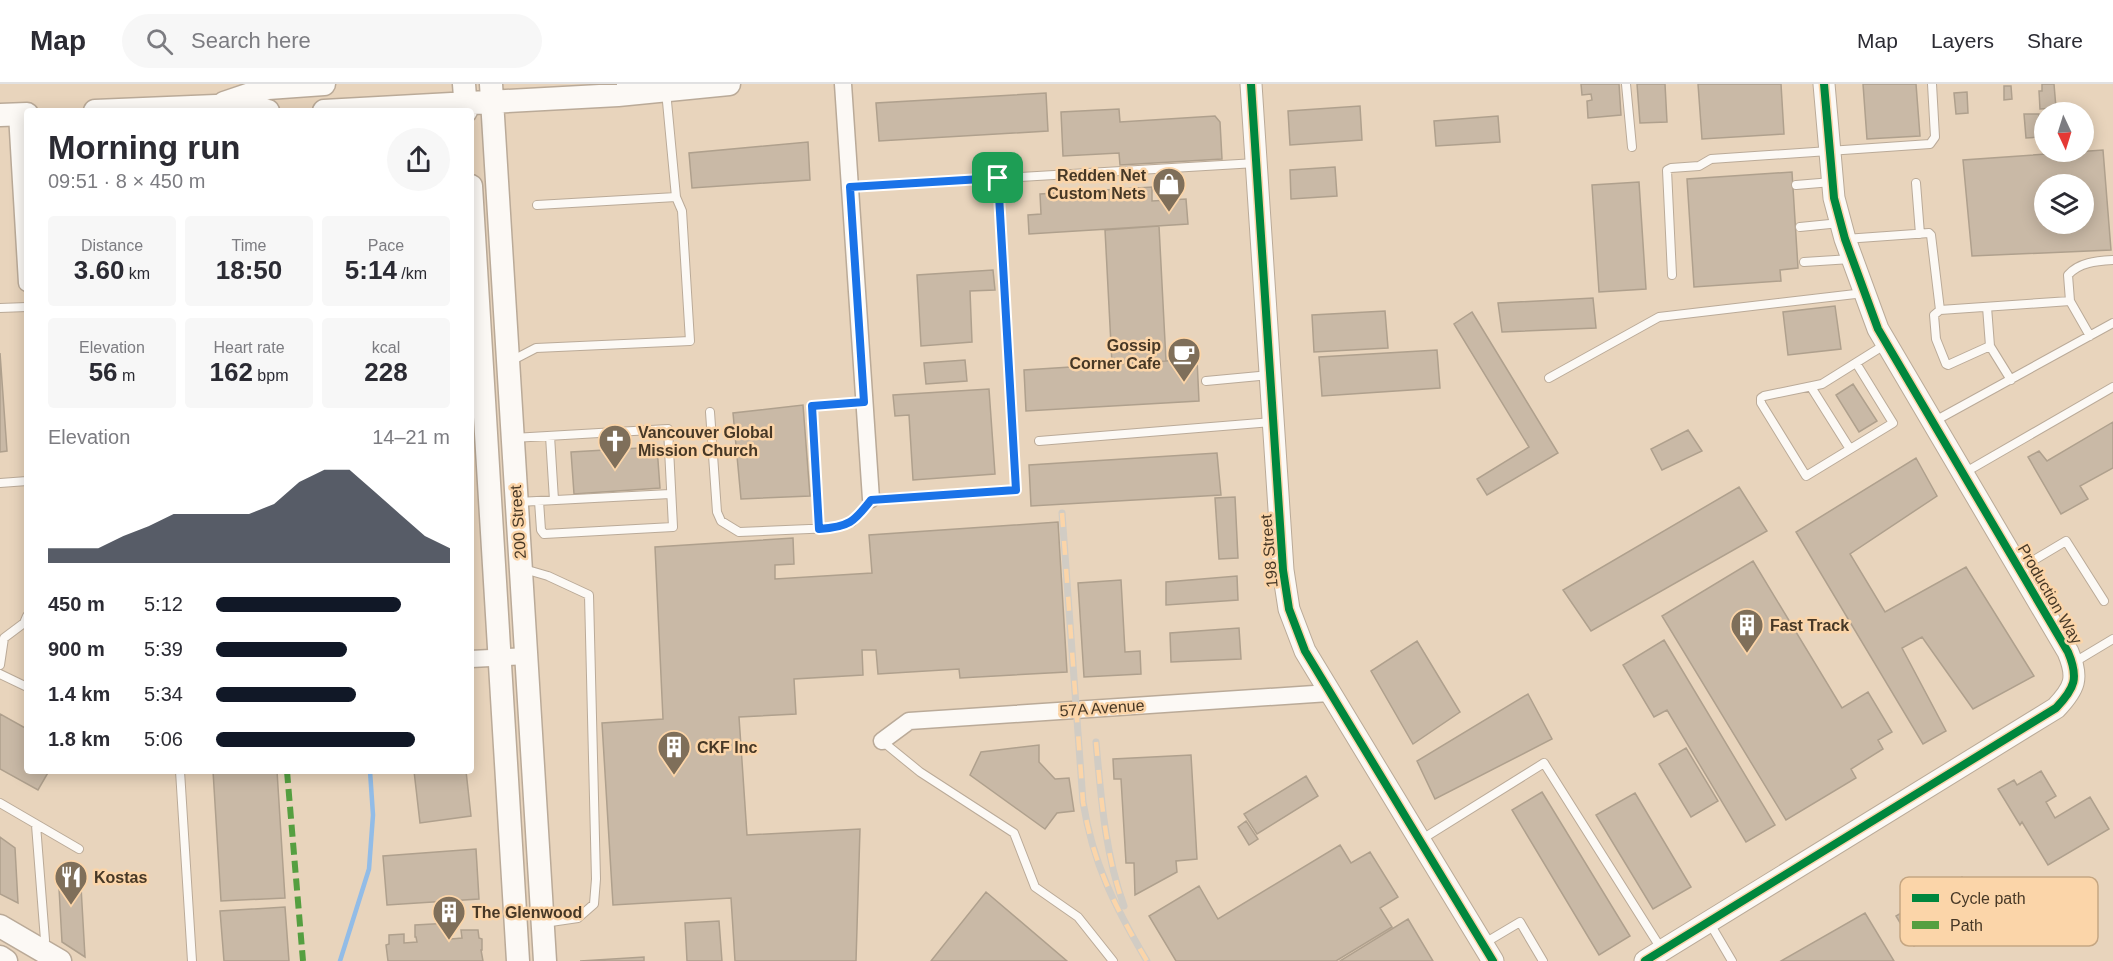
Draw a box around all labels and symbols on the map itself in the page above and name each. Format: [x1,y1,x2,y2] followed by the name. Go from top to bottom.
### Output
[2034,102,2094,162] north arrow
[972,152,1023,203] pin
[1151,166,1187,213] shop icon: Redden Net Custom Nets
[1047,167,1147,202] place label: Redden Net Custom Nets
[1166,336,1202,383] cafe icon: Gossip Corner Cafe
[1069,337,1161,372] place label: Gossip Corner Cafe
[597,423,633,470] church icon: Vancouver Global Mission Church
[638,424,773,459] place label: Vancouver Global Mission Church
[507,484,529,559] street label: 200 Street
[1257,513,1281,589] street label: 198 Street
[2015,541,2085,647] street label: Production Way
[1729,607,1765,654] building icon: Fast Track
[1770,617,1849,634] place label: Fast Track
[1059,697,1145,719] street label: 57A Avenue
[656,729,692,776] building icon: CKF Inc
[697,739,758,756] place label: CKF Inc
[53,859,89,906] restaurant icon: Kostas
[94,869,147,886] place label: Kostas
[1900,877,2098,946] legend
[1950,890,2026,907] text: Cycle path
[431,894,467,941] building icon: The Glenwood
[472,904,582,921] place label: The Glenwood
[1950,917,1983,934] text: Path

